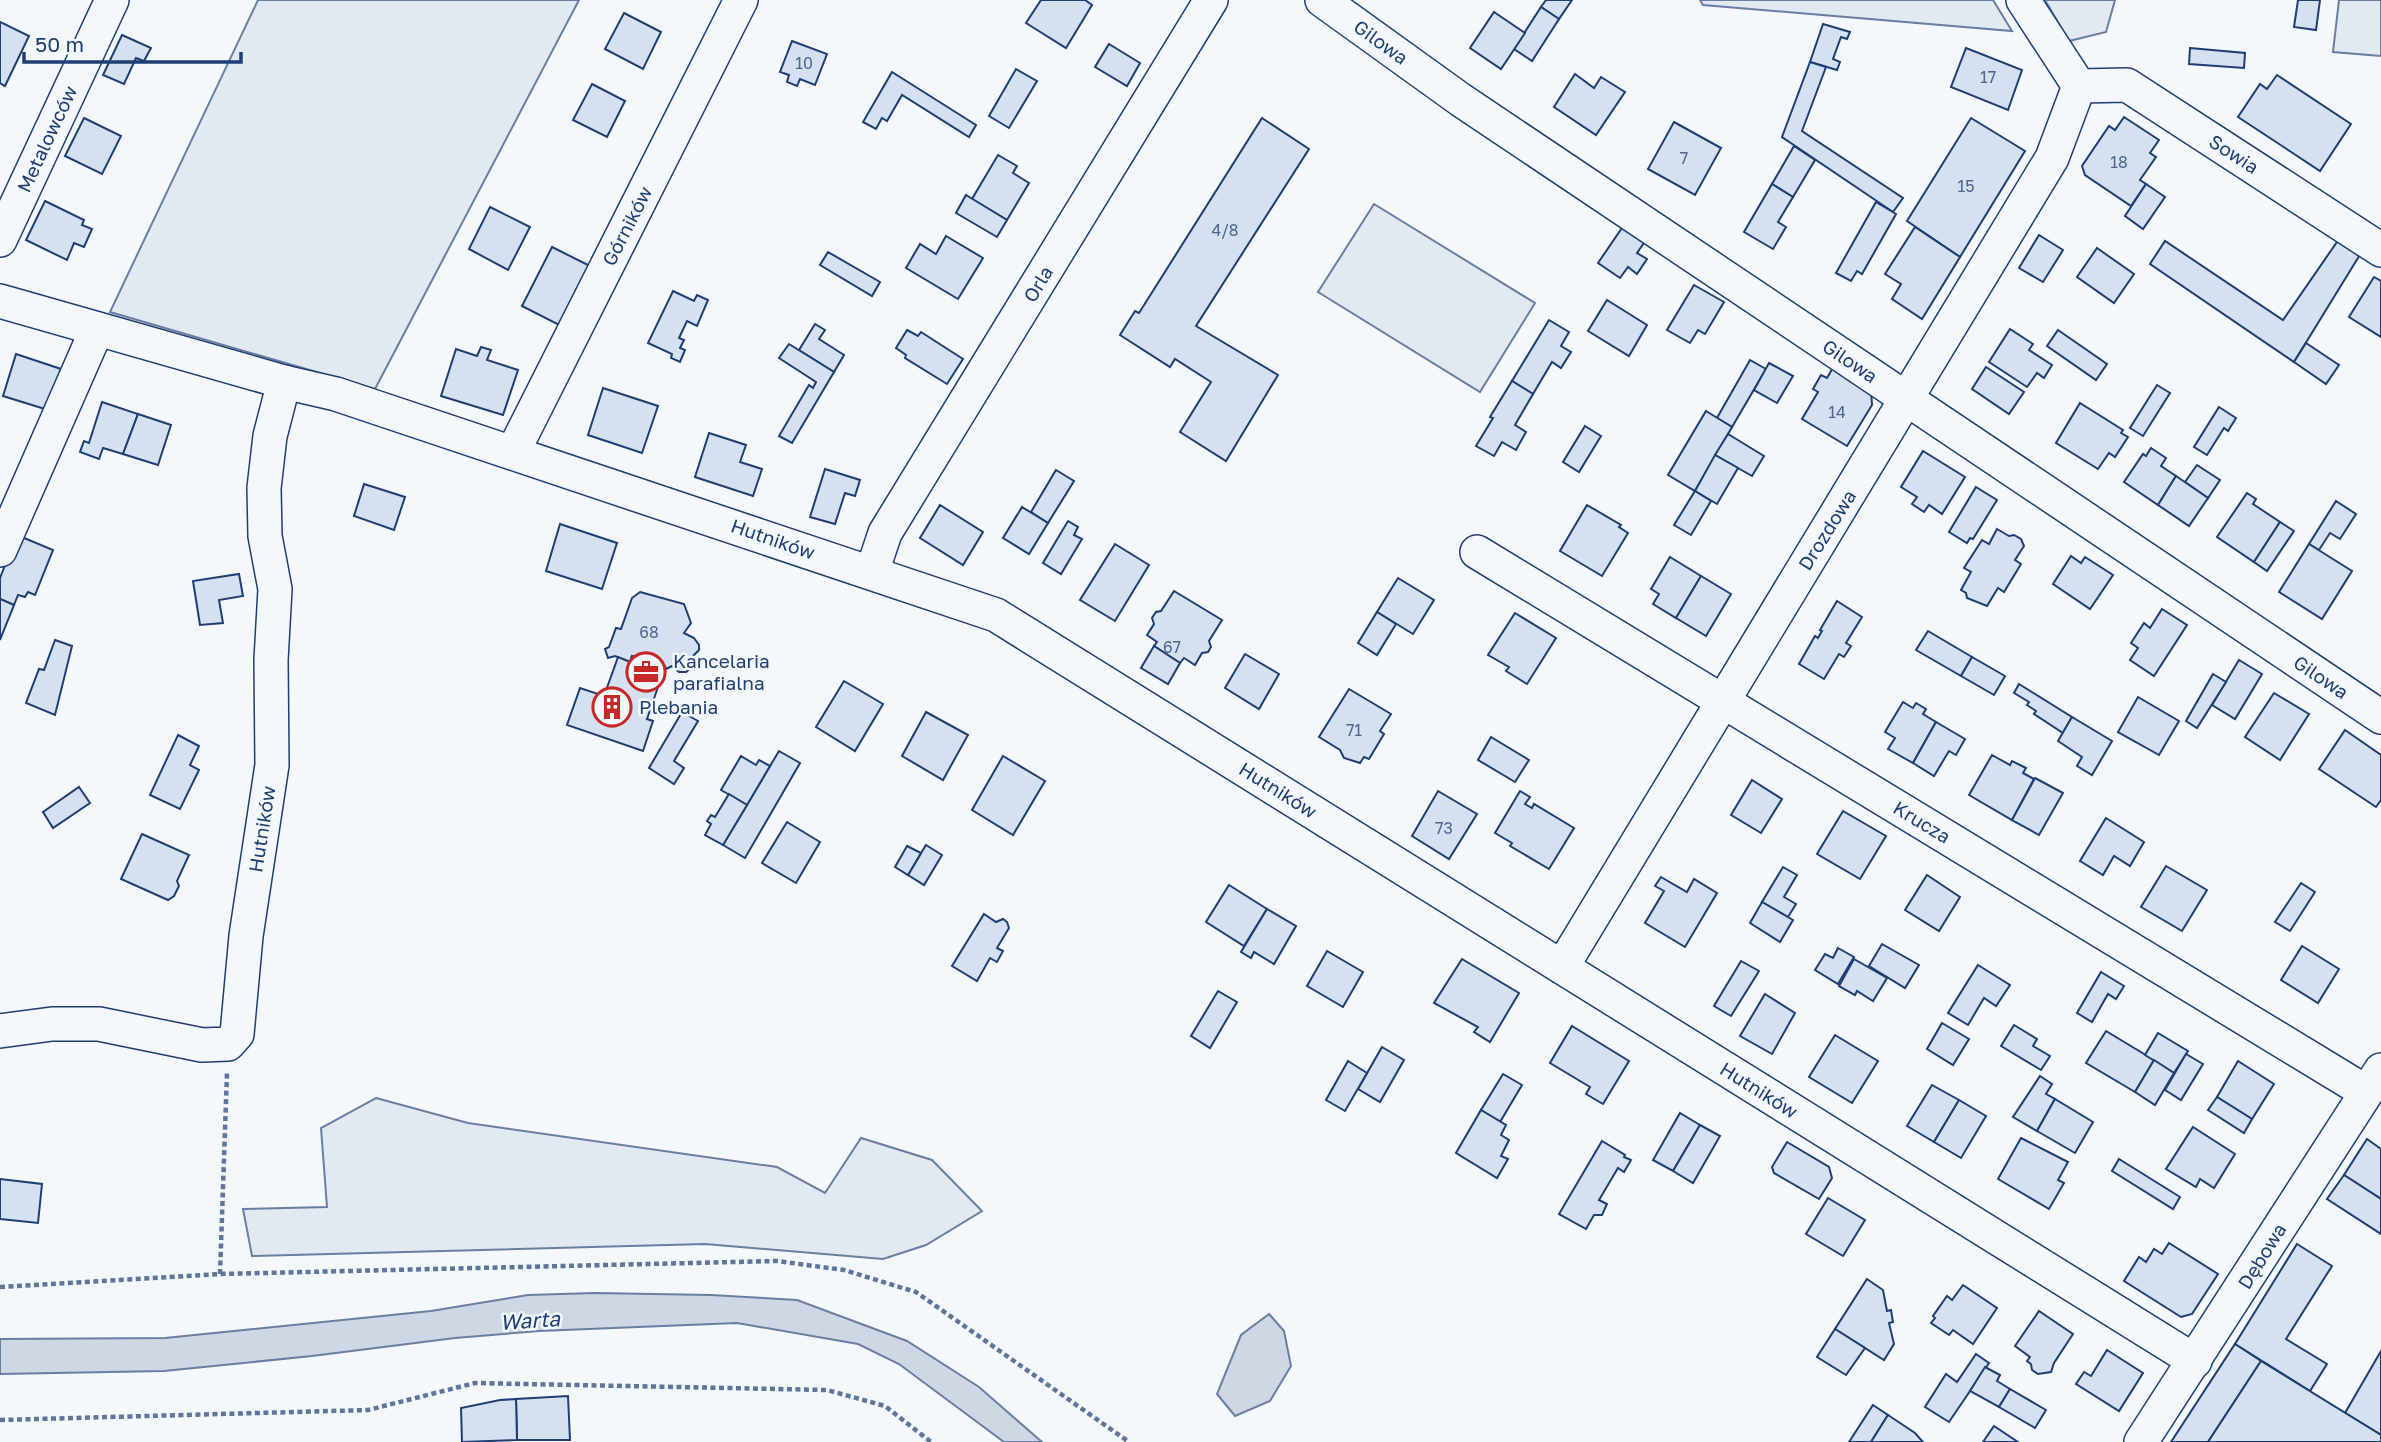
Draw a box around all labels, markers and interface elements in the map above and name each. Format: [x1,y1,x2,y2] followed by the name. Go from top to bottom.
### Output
[1350,14,1413,69] street label: Gilowa
[24,21,242,65] scale bar
[35,31,84,57] text: 50 m
[795,53,813,73] house number: 10
[1980,67,1996,87] house number: 17
[12,82,81,196] street label: Metalowców
[2205,129,2263,178] street label: Sowia
[1680,148,1688,168] house number: 7
[2110,152,2128,172] house number: 18
[1957,176,1975,196] house number: 15
[597,182,656,269] street label: Górników
[1211,220,1239,240] house number: 4/8
[1018,261,1057,306] street label: Orla
[1818,334,1882,387] street label: Gilowa
[1828,402,1846,422] house number: 14
[1793,485,1860,574] street label: Drozdowa
[728,513,818,564] street label: Hutników
[639,622,659,642] house number: 68
[1163,637,1181,657] house number: 67
[673,649,770,694] place label: Kancelaria parafialna
[2289,650,2353,703] street label: Gilowa
[625,651,667,693] office icon: Kancelaria parafialna
[591,686,633,728] building icon: Plebania
[639,695,718,718] place label: Plebania
[1346,720,1362,740] house number: 71
[1235,757,1321,822] street label: Hutników
[243,784,280,874] street label: Hutników
[1889,796,1955,848] street label: Krucza
[1435,818,1453,838] house number: 73
[1716,1057,1802,1122] street label: Hutników
[2232,1219,2291,1293] street label: Dębowa
[499,1305,562,1335] water label: Warta

